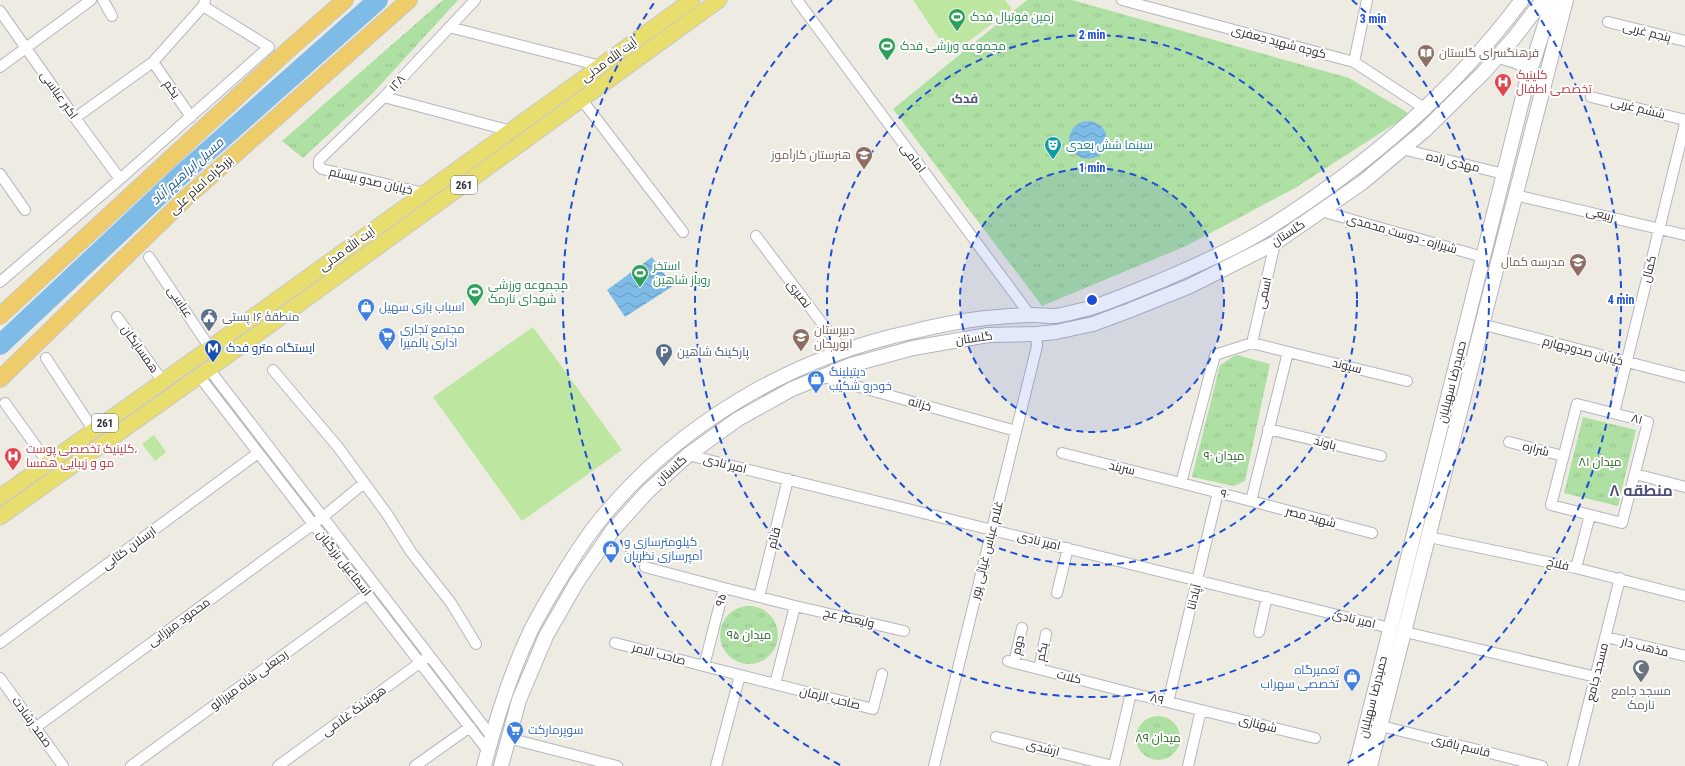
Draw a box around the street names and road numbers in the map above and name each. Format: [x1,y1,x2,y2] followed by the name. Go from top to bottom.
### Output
[1621,19,1673,47] street label: پنجم غربی
[1230,23,1328,63] street label: کوچه شهید جعفری
[578,34,640,85] street label: آیت الله مدنی
[37,68,81,122] street label: اکبر عباسی
[386,71,408,94] street label: ۱۲۸
[160,77,184,102] street label: یکم
[1609,95,1667,122] street label: ششم غربی
[898,141,928,175] street label: امامی
[1425,149,1481,175] street label: مهدی زاده
[166,153,236,218] street label: بزرگراه امام علی
[328,165,414,198] street label: خیابان صدو بیستم
[451,176,477,194] road number: 261
[1585,204,1615,224] street label: ربیعی
[1345,212,1459,256] street label: شیرازه - دوست محمدی
[1269,217,1307,249] street label: گلستان
[316,223,378,274] street label: آیت الله مدنی
[1639,254,1659,284] street label: کمال
[1254,276,1274,310] street label: اسمی
[784,277,814,311] street label: نصیری
[164,284,196,320] street label: عباسی
[119,323,161,375] street label: همسایگان
[955,328,993,348] street label: گلستان
[1541,334,1625,370] street label: خیابان صدوچهارم
[1435,339,1469,425] street label: حمیدرضا سهیلیان
[1331,356,1363,376] street label: سیوند
[907,394,933,414] street label: خزانه
[1630,411,1644,427] street label: ۸۱
[92,414,118,432] road number: 261
[1312,433,1338,453] street label: باوند
[1521,439,1551,459] street label: شراره
[653,452,689,488] street label: گلستان
[702,452,748,476] street label: امیر نادی
[1107,458,1137,478] street label: سربند
[1219,486,1231,502] street label: ۹۰
[968,499,1008,602] street label: غلام عباس غیاثی ‌پور
[1283,503,1338,530] street label: شهید مصر
[99,524,159,572] street label: ارسلان کتابی
[765,526,784,551] street label: قائم
[314,527,374,599] street label: اسماعیل بزرگیان
[1016,529,1062,553] street label: امیر نادی
[1545,555,1570,574] street label: فلاح
[1184,582,1206,612] street label: آپادانا
[713,592,729,608] street label: ۹۵
[145,595,213,649] street label: محمود میرزایی
[822,605,876,632] street label: ولیعصر عج
[1331,607,1377,631] street label: امیر نادی
[1009,634,1028,656] street label: دوم
[1619,634,1670,660] street label: مذهب دار
[630,640,687,668] street label: صاحب الامر
[1033,641,1052,663] street label: یکم
[1583,641,1612,703] street label: مسجد جامع
[207,647,291,713] street label: رجبعلی شاه میرزالو
[1356,654,1390,740] street label: حمیدرضا سهیلیان
[1055,667,1083,687] street label: کلات
[319,683,389,739] street label: هوشنگ غلامی
[798,684,862,712] street label: صاحب الزمان
[1149,691,1165,707] street label: ۸۹
[9,694,55,750] street label: صمد رشادت
[1237,713,1279,736] street label: شهنازی
[1430,732,1492,761] street label: قاسم باقری
[1025,737,1061,759] street label: ارشدی

